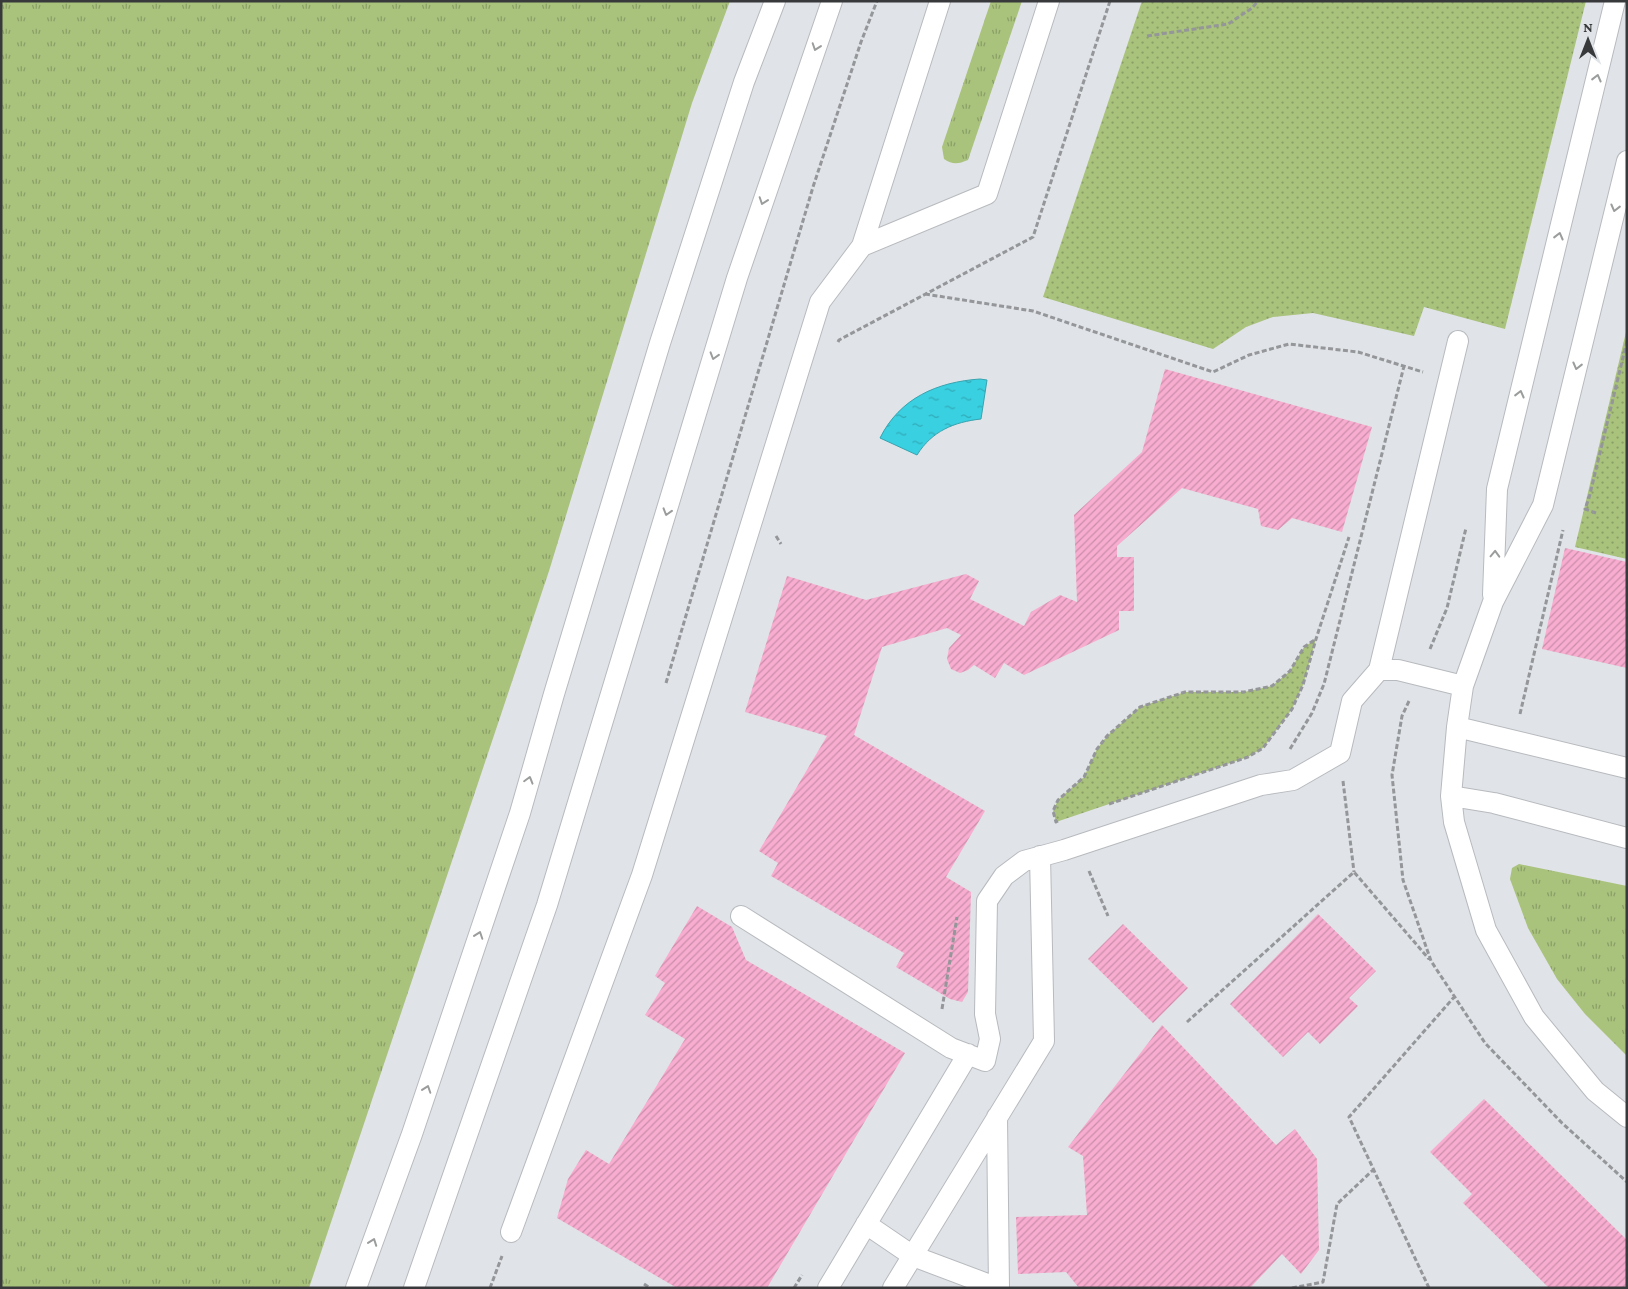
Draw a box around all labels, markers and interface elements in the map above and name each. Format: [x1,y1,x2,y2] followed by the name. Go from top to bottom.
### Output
[1563,15,1613,65] north arrow
[1583,19,1593,35] text: N
[811,43,821,51] one-way arrow
[1591,74,1602,83] one-way arrow
[759,196,769,205] one-way arrow
[1610,204,1621,213] one-way arrow
[1553,232,1564,241] one-way arrow
[709,351,719,360] one-way arrow
[1572,361,1583,370] one-way arrow
[1514,390,1525,399] one-way arrow
[663,507,673,515] one-way arrow
[1489,549,1500,557] one-way arrow
[524,777,534,785] one-way arrow
[473,931,483,939] one-way arrow
[421,1085,431,1093] one-way arrow
[367,1238,377,1247] one-way arrow

